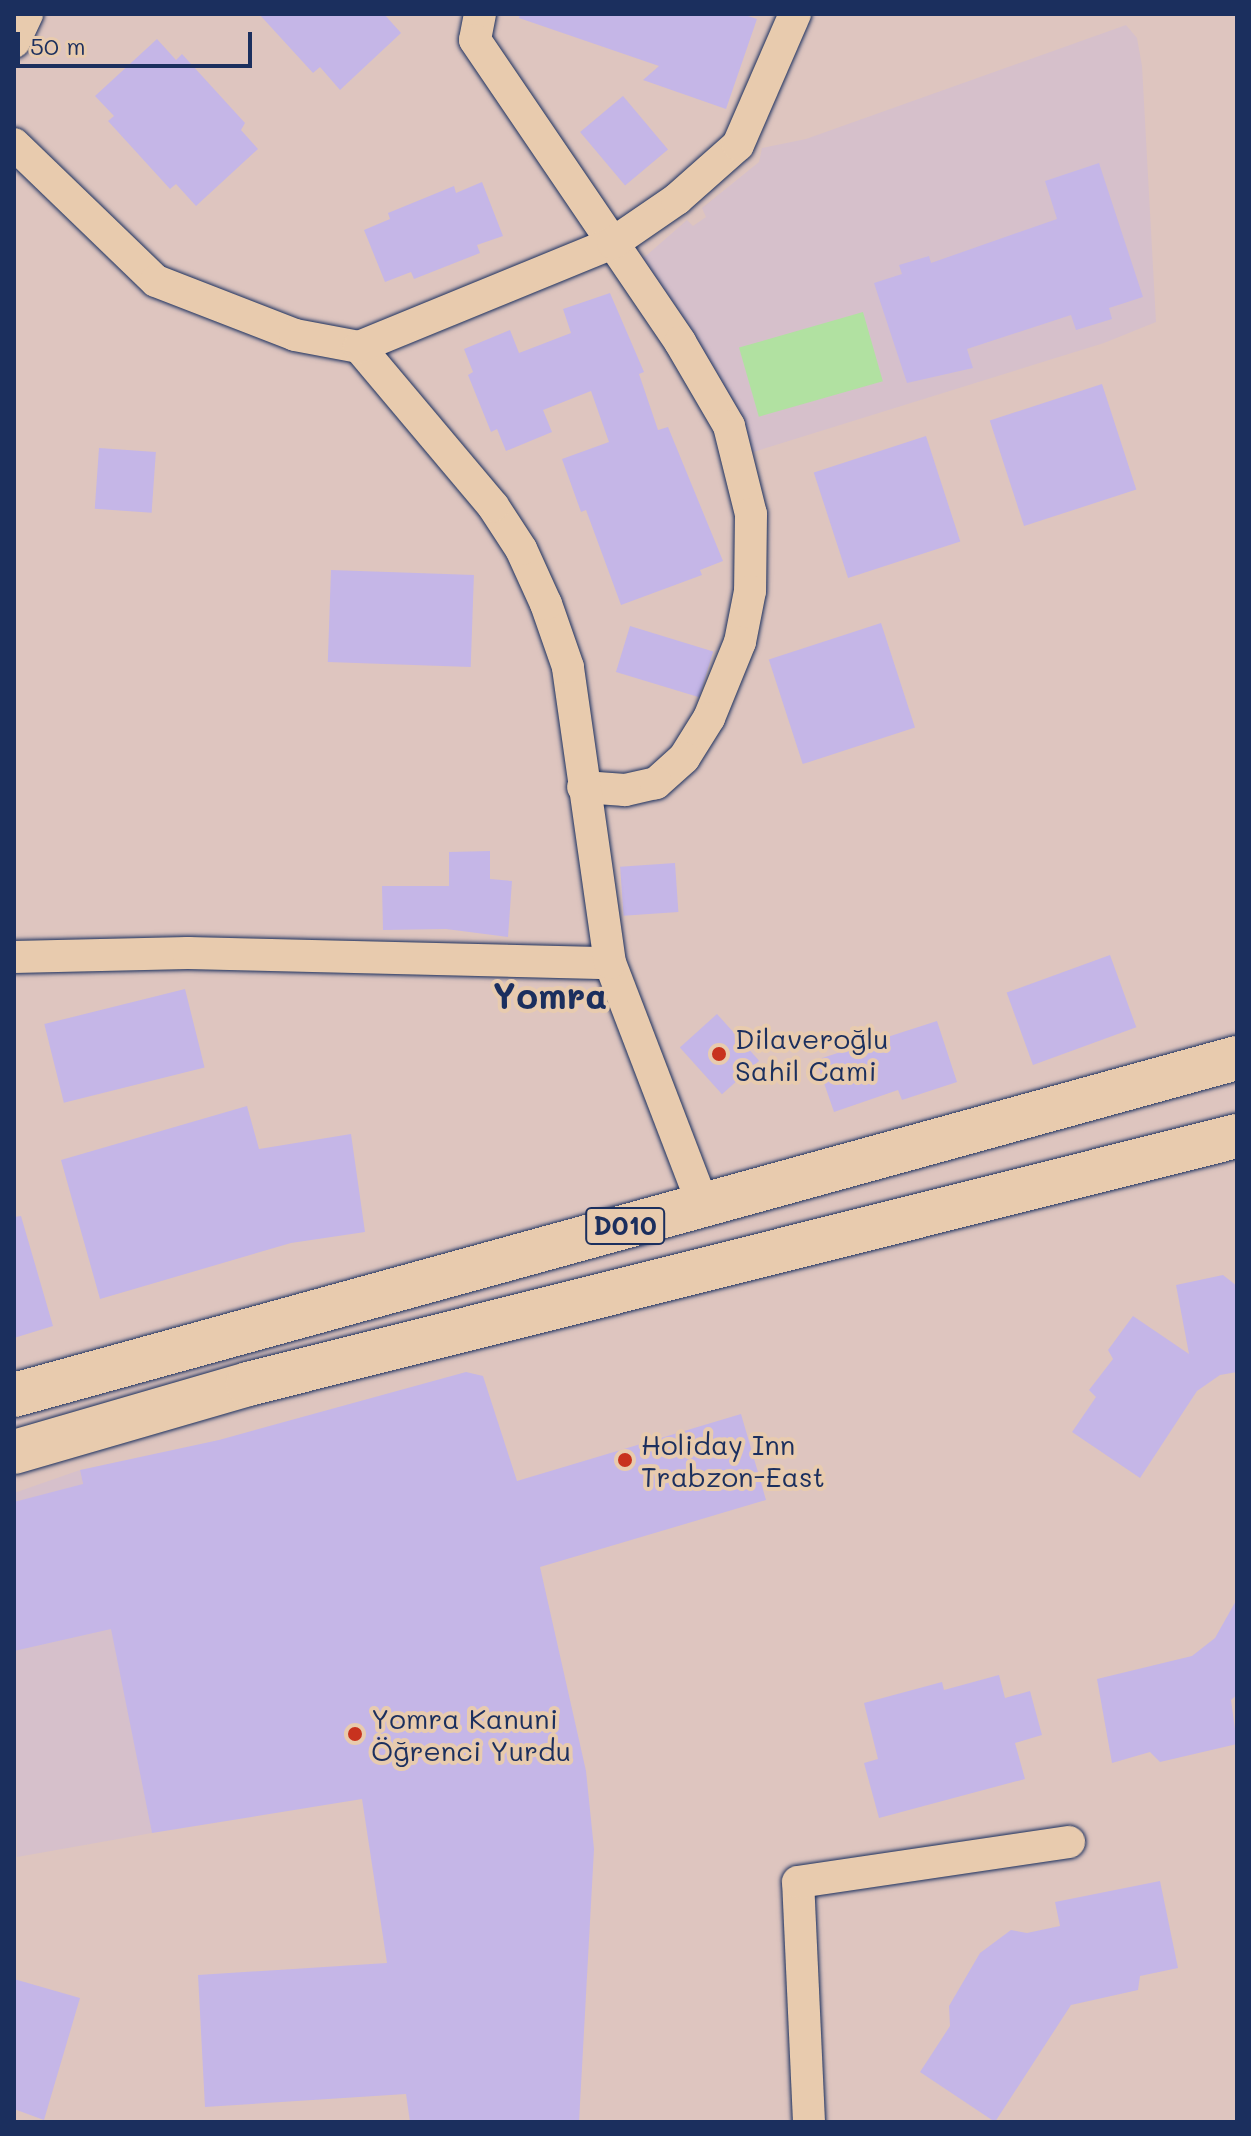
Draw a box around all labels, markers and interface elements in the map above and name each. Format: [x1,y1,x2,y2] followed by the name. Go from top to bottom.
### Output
[20,16,256,66] scale bar
[30,30,86,61] text: 50 m
[493,973,607,1017] district label: Yomra
[735,1021,889,1087] place label: Dilaveroğlu Sahil Cami
[710,1045,728,1063] marker: Dilaveroğlu Sahil Cami
[585,1204,665,1248] road number: D010
[641,1427,825,1493] place label: Holiday Inn Trabzon-East
[616,1451,634,1469] marker: Holiday Inn Trabzon-East
[371,1701,571,1767] place label: Yomra Kanuni Öğrenci Yurdu
[346,1725,364,1743] marker: Yomra Kanuni Öğrenci Yurdu

